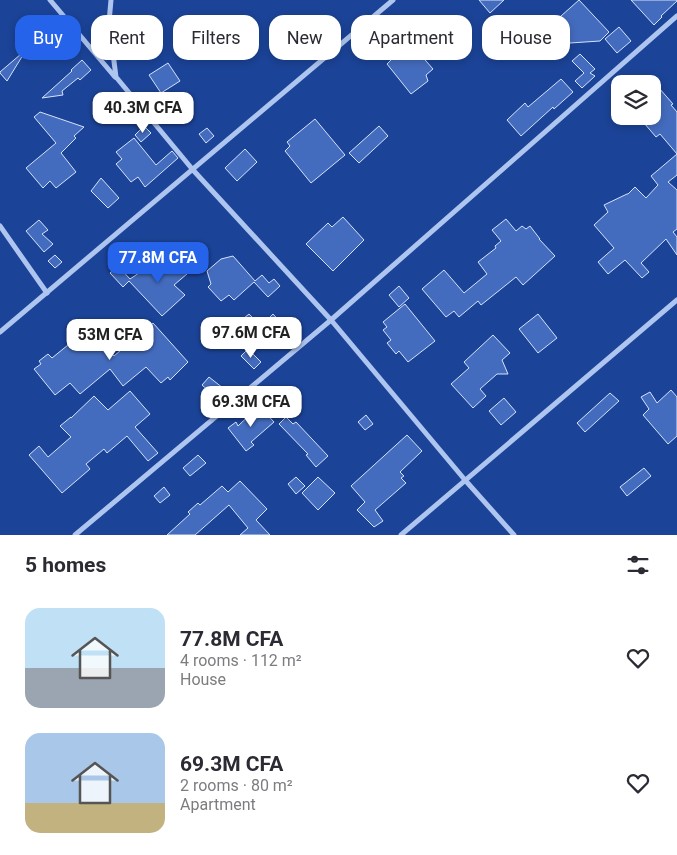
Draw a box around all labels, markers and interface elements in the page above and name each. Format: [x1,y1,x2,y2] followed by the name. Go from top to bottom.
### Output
[15,15,81,60] chip: Buy
[91,15,163,60] chip: Rent
[173,15,259,60] chip: Filters
[269,15,341,60] chip: New
[351,15,472,60] chip: Apartment
[482,15,570,60] chip: House
[611,75,661,125] map controls
[611,75,661,125] button: layers
[86,92,200,134] pin: 40.3M CFA
[104,98,182,117] text: 40.3M CFA
[101,242,215,284] pin: 77.8M CFA
[119,248,197,267] text: 77.8M CFA
[194,316,308,359] pin: 97.6M CFA
[64,318,156,361] pin: 53M CFA
[212,323,290,342] text: 97.6M CFA
[78,325,142,344] text: 53M CFA
[194,386,308,428] pin: 69.3M CFA
[212,392,290,411] text: 69.3M CFA
[624,551,652,579] icon: filters
[25,553,106,577] text: 5 homes
[180,627,283,651] text: 77.8M CFA
[65,628,125,688] icon: home
[624,644,652,672] icon: heart
[180,651,302,670] text: 4 rooms · 112 m²
[180,670,226,689] text: House
[180,752,283,776] text: 69.3M CFA
[65,753,125,813] icon: home
[624,769,652,797] icon: heart
[180,776,293,795] text: 2 rooms · 80 m²
[180,795,256,814] text: Apartment

